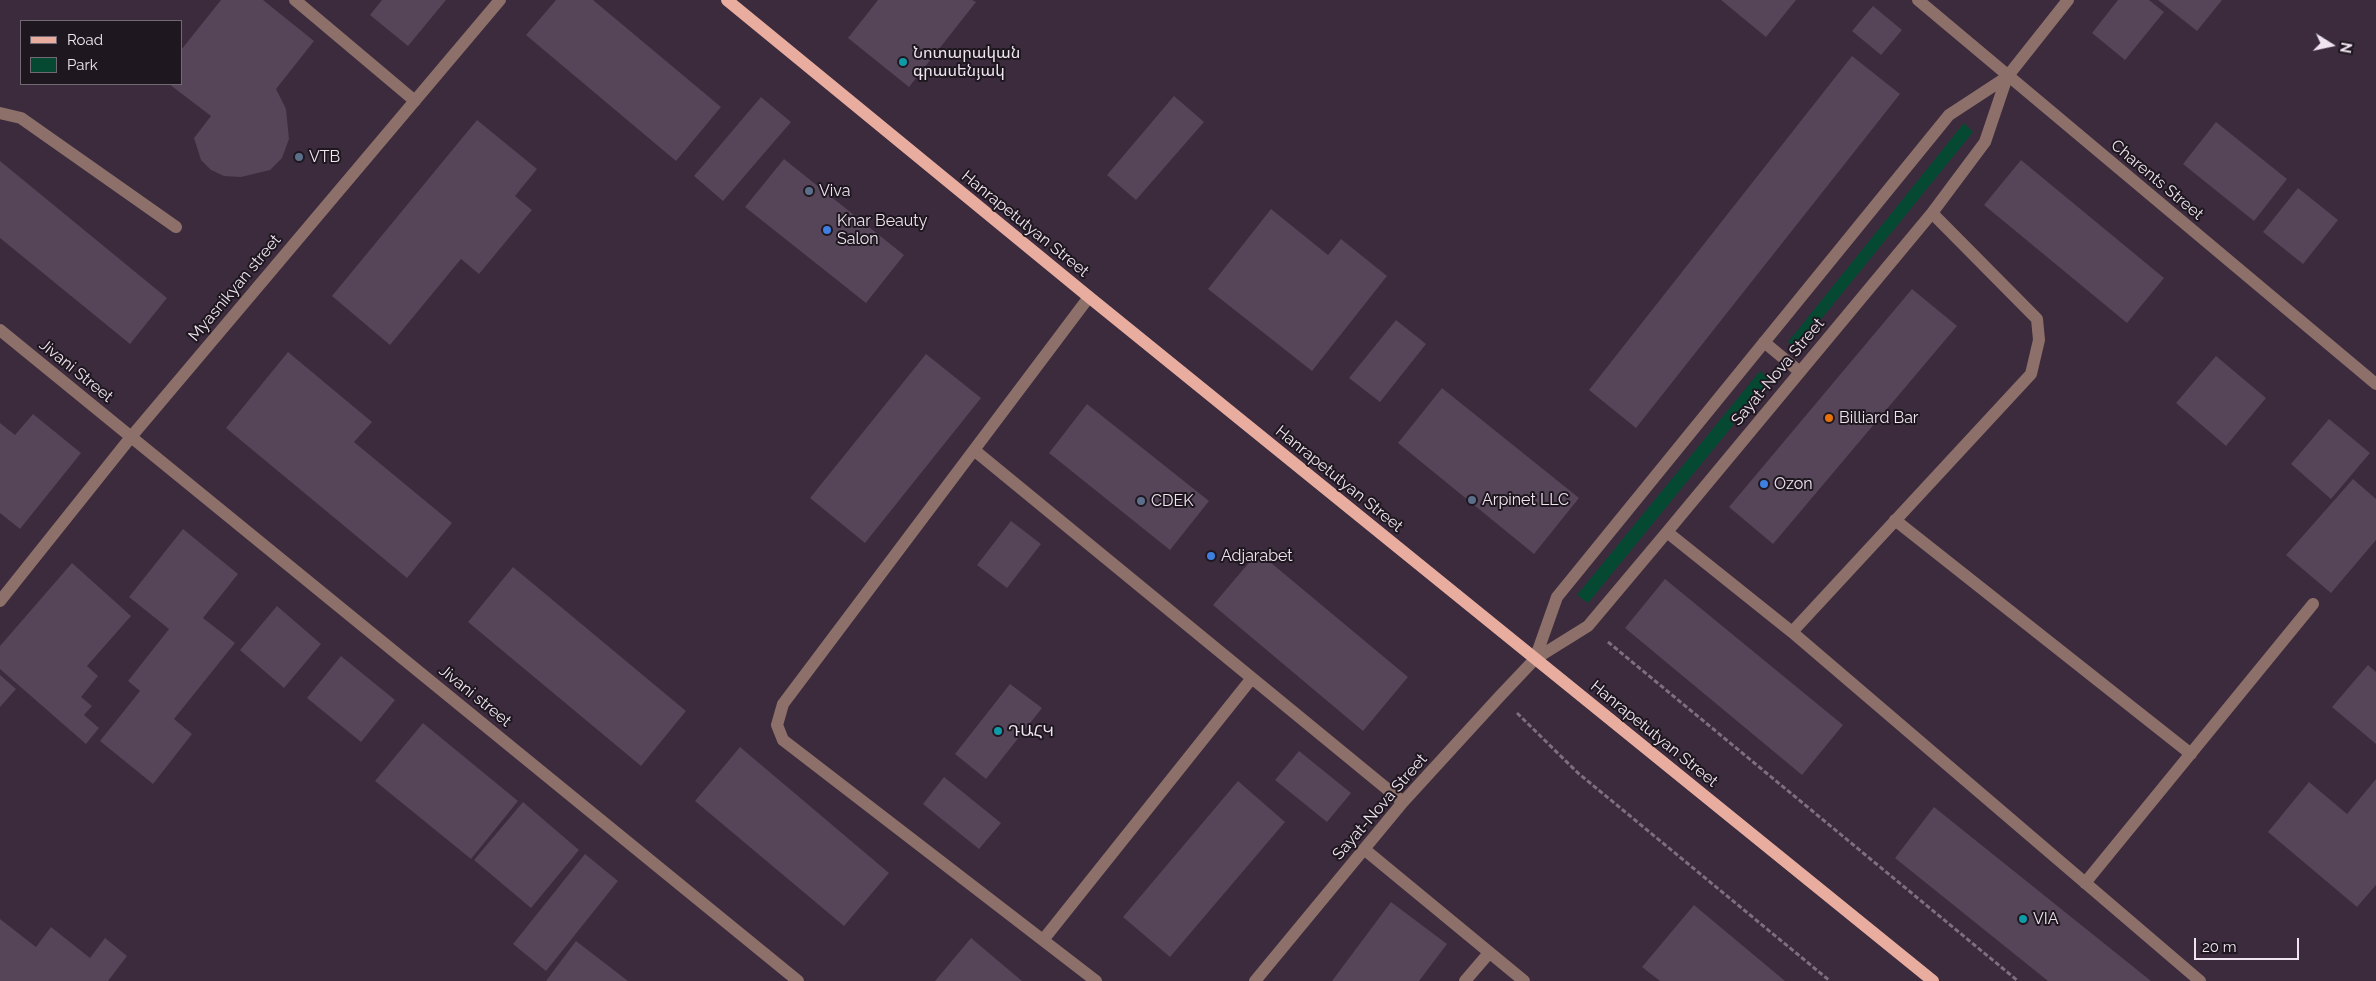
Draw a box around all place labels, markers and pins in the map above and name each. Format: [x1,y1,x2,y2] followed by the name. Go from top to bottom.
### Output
[913,43,1020,81] place label: Նոտարական գրասենյակ
[897,56,909,68] marker: Նոտարական գրասենյակ
[309,147,340,167] place label: VTB
[293,151,305,163] marker: VTB
[819,181,850,201] place label: Viva
[803,185,815,197] marker: Viva
[837,211,927,249] place label: Knar Beauty Salon
[821,224,833,236] marker: Knar Beauty Salon
[1839,408,1918,428] place label: Billiard Bar
[1823,412,1835,424] marker: Billiard Bar
[1774,474,1813,494] place label: Ozon
[1758,478,1770,490] marker: Ozon
[1482,490,1569,510] place label: Arpinet LLC
[1151,491,1193,511] place label: CDEK
[1466,494,1478,506] marker: Arpinet LLC
[1135,495,1147,507] marker: CDEK
[1221,546,1293,566] place label: Adjarabet
[1205,550,1217,562] marker: Adjarabet
[1008,721,1054,741] place label: ԴԱՀԿ
[992,725,1004,737] marker: ԴԱՀԿ
[2033,909,2059,929] place label: VIA
[2017,913,2029,925] marker: VIA

